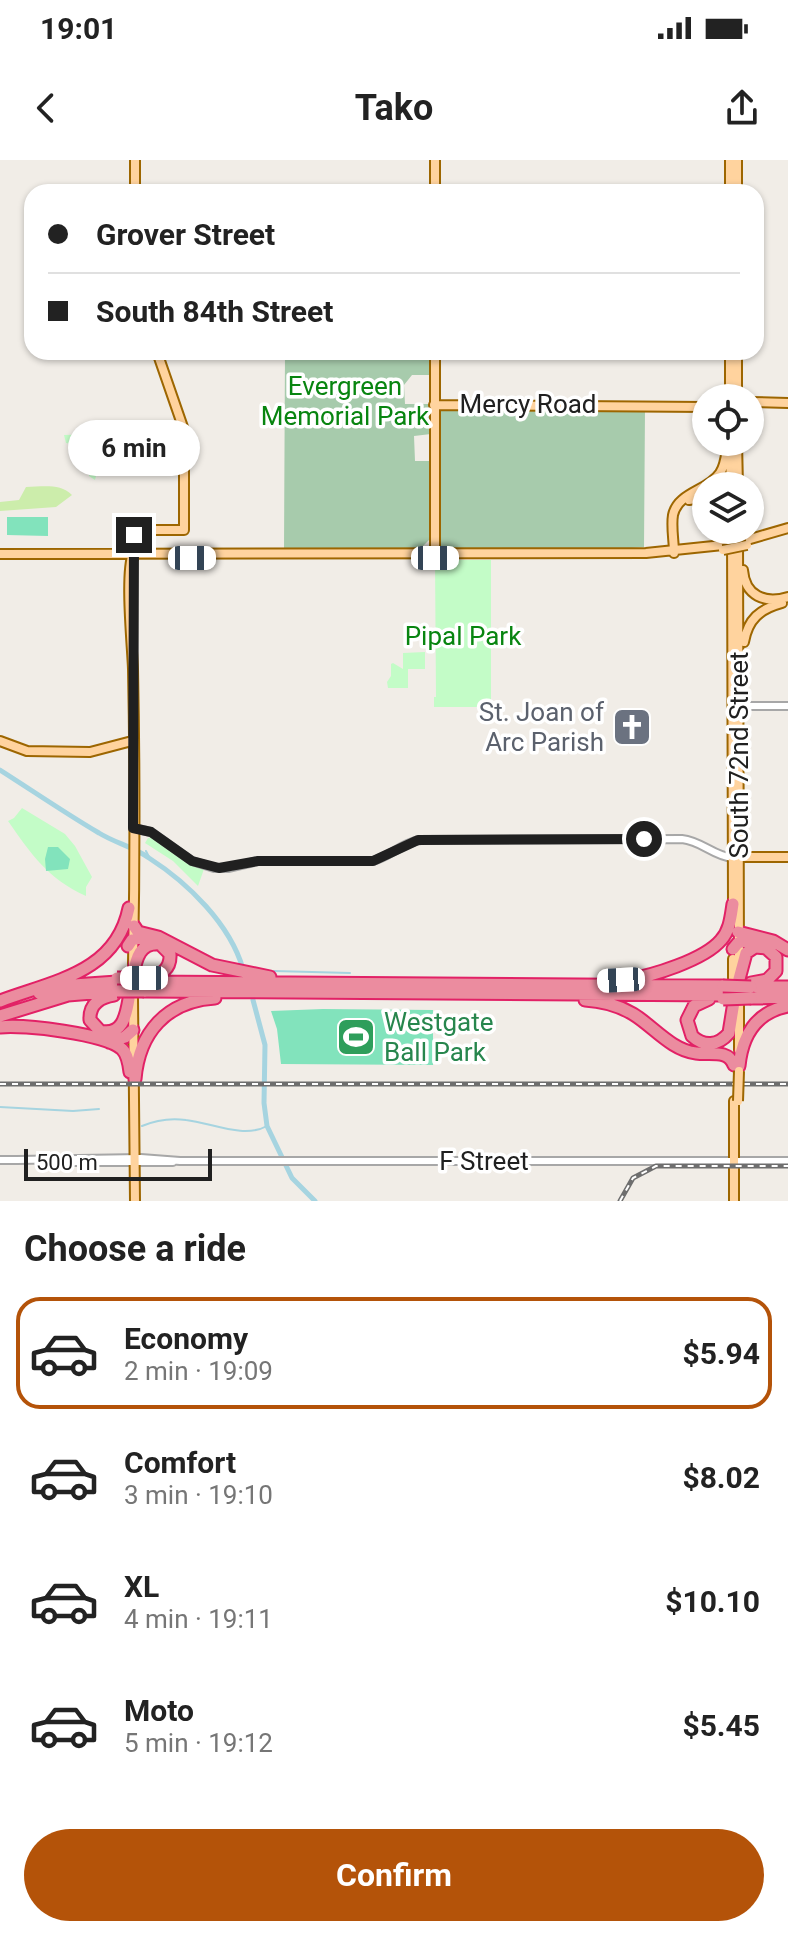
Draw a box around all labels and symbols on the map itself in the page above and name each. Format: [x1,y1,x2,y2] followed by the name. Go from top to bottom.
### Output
[261,371,430,431] park label: Evergreen Memorial Park
[459,389,597,419] street label: Mercy Road
[68,419,200,475] callout: 6 min
[116,517,152,553] route end
[168,546,216,570] car
[411,546,459,570] car
[405,621,522,651] park label: Pipal Park
[724,651,754,859] street label: South 72nd Street
[479,697,605,757] place label: St. Joan of Arc Parish
[611,706,653,748] church icon: St. Joan of Arc Parish
[626,821,662,857] route start
[120,966,168,990] car
[596,967,646,993] car
[384,1007,493,1067] place label: Westgate Ball Park
[335,1016,377,1058] sports icon: Westgate Ball Park
[24,1145,212,1181] scale bar
[439,1146,529,1176] street label: F Street

